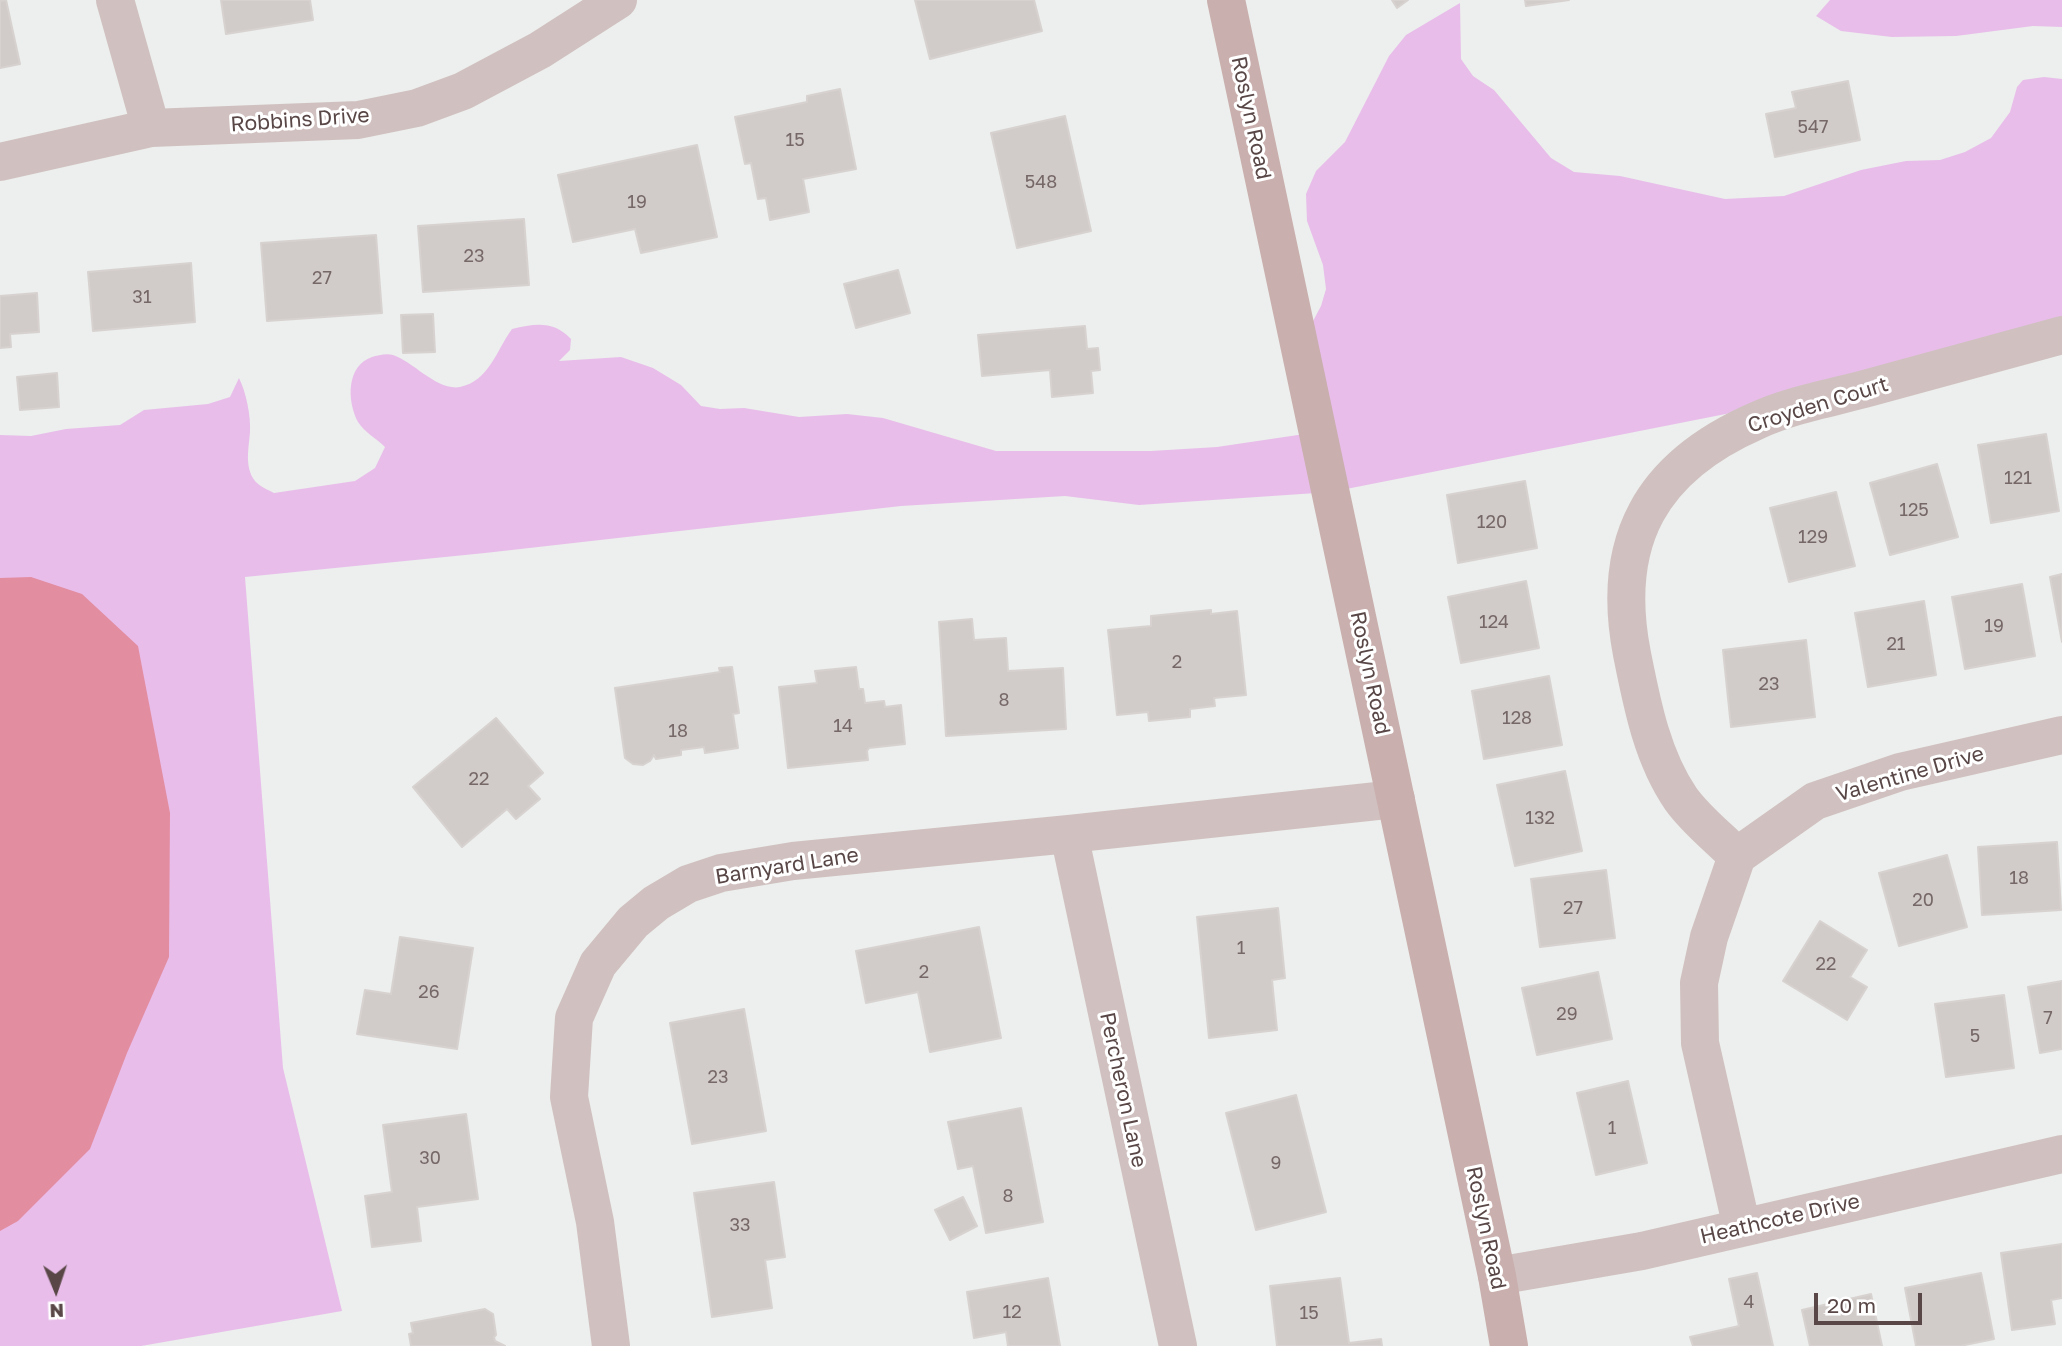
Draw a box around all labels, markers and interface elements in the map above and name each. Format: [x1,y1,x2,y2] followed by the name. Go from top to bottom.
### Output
[1226,54,1276,182] street label: Roslyn Road
[230,103,370,137] street label: Robbins Drive
[1798,116,1828,138] house number: 547
[785,129,805,151] house number: 15
[1025,171,1057,193] house number: 548
[627,191,647,213] house number: 19
[464,245,484,267] house number: 23
[312,267,332,289] house number: 27
[132,286,152,308] house number: 31
[1745,372,1891,438] street label: Croyden Court
[2004,467,2032,489] house number: 121
[1899,499,1929,521] house number: 125
[1477,511,1507,533] house number: 120
[1798,526,1828,548] house number: 129
[1345,609,1395,737] street label: Roslyn Road
[1479,611,1509,633] house number: 124
[1984,615,2004,637] house number: 19
[1886,633,1906,655] house number: 21
[1172,651,1182,673] house number: 2
[1759,673,1779,695] house number: 23
[999,689,1009,711] house number: 8
[1502,707,1532,729] house number: 128
[833,715,853,737] house number: 14
[668,720,688,742] house number: 18
[1833,741,1987,807] street label: Valentine Drive
[469,768,489,790] house number: 22
[1525,807,1555,829] house number: 132
[713,842,861,890] street label: Barnyard Lane
[2009,867,2029,889] house number: 18
[1912,889,1934,911] house number: 20
[1563,897,1583,919] house number: 27
[1237,937,1245,959] house number: 1
[1816,953,1836,975] house number: 22
[919,961,929,983] house number: 2
[418,981,440,1003] house number: 26
[1556,1003,1578,1025] house number: 29
[2043,1007,2053,1029] house number: 7
[1094,1010,1152,1170] street label: Percheron Lane
[1970,1025,1980,1047] house number: 5
[708,1066,728,1088] house number: 23
[1608,1117,1616,1139] house number: 1
[419,1147,441,1169] house number: 30
[1271,1152,1281,1174] house number: 9
[1461,1164,1511,1292] street label: Roslyn Road
[1003,1185,1013,1207] house number: 8
[1698,1188,1862,1250] street label: Heathcote Drive
[729,1214,751,1236] house number: 33
[21,1255,91,1325] north arrow
[1817,1280,1926,1324] scale bar
[1744,1291,1754,1313] house number: 4
[1827,1292,1876,1318] text: 20 m
[49,1300,64,1323] text: N
[1002,1301,1022,1323] house number: 12
[1299,1302,1319,1324] house number: 15

